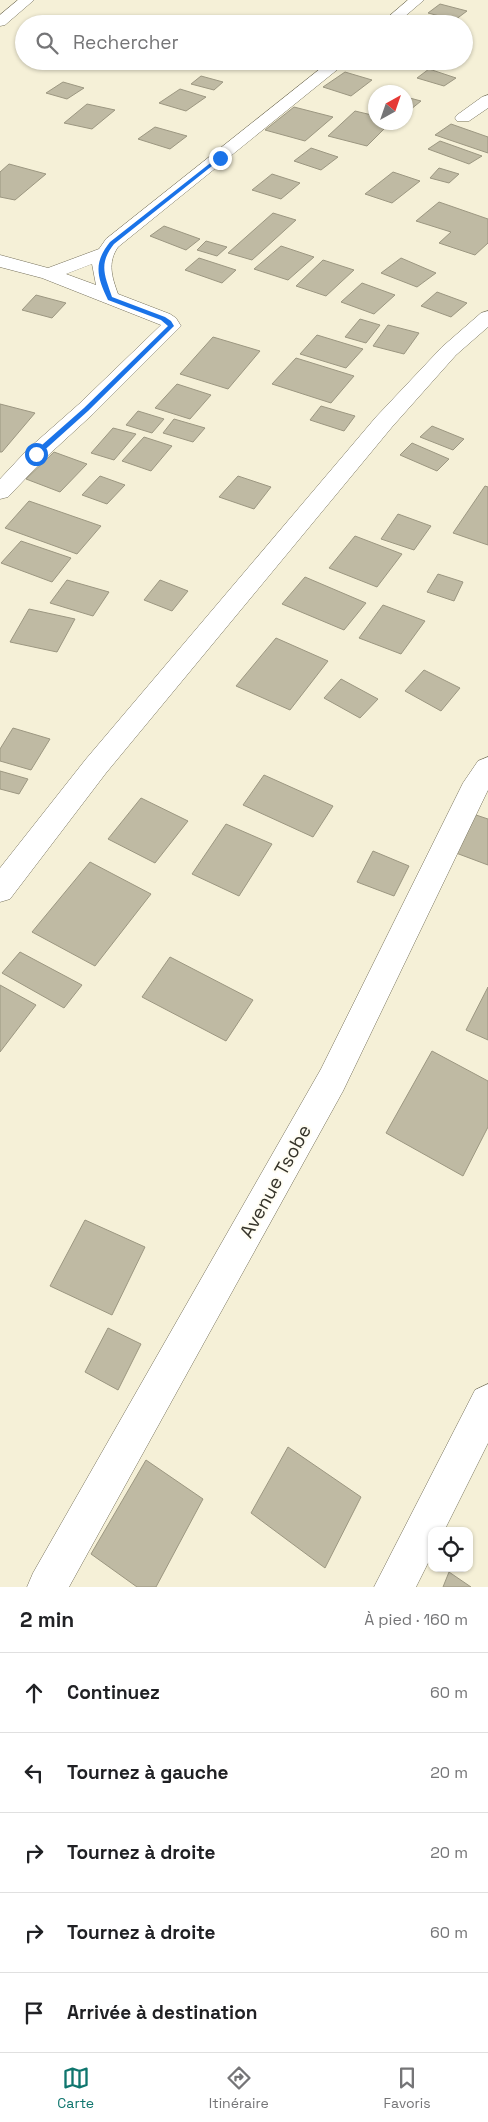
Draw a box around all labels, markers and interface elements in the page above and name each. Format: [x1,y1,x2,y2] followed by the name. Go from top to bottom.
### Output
[15,15,473,70] search box
[33,29,61,57] icon: search
[73,30,179,55] text: Rechercher
[368,85,413,130] north arrow
[209,147,232,170] route end
[25,443,48,466] route start
[234,1120,317,1243] street label: Avenue Tsobe
[428,1527,473,1572] map controls
[428,1527,473,1572] button: locate
[20,1606,74,1633] text: 2 min
[364,1609,468,1630] text: À pied · 160 m
[20,1679,48,1707] icon: ahead
[67,1680,160,1705] text: Continuez
[430,1682,468,1703] text: 60 m
[20,1759,48,1787] icon: left
[67,1760,229,1785] text: Tournez à gauche
[430,1762,468,1783] text: 20 m
[20,1839,48,1867] icon: right
[67,1840,216,1865] text: Tournez à droite
[430,1842,468,1863] text: 20 m
[20,1919,48,1947] icon: right
[67,1920,216,1945] text: Tournez à droite
[430,1922,468,1943] text: 60 m
[20,1999,48,2027] icon: arrive
[67,2000,257,2025] text: Arrivée à destination
[57,2064,94,2112] tab: Carte
[209,2064,269,2112] tab: Itinéraire
[384,2064,431,2112] tab: Favoris

